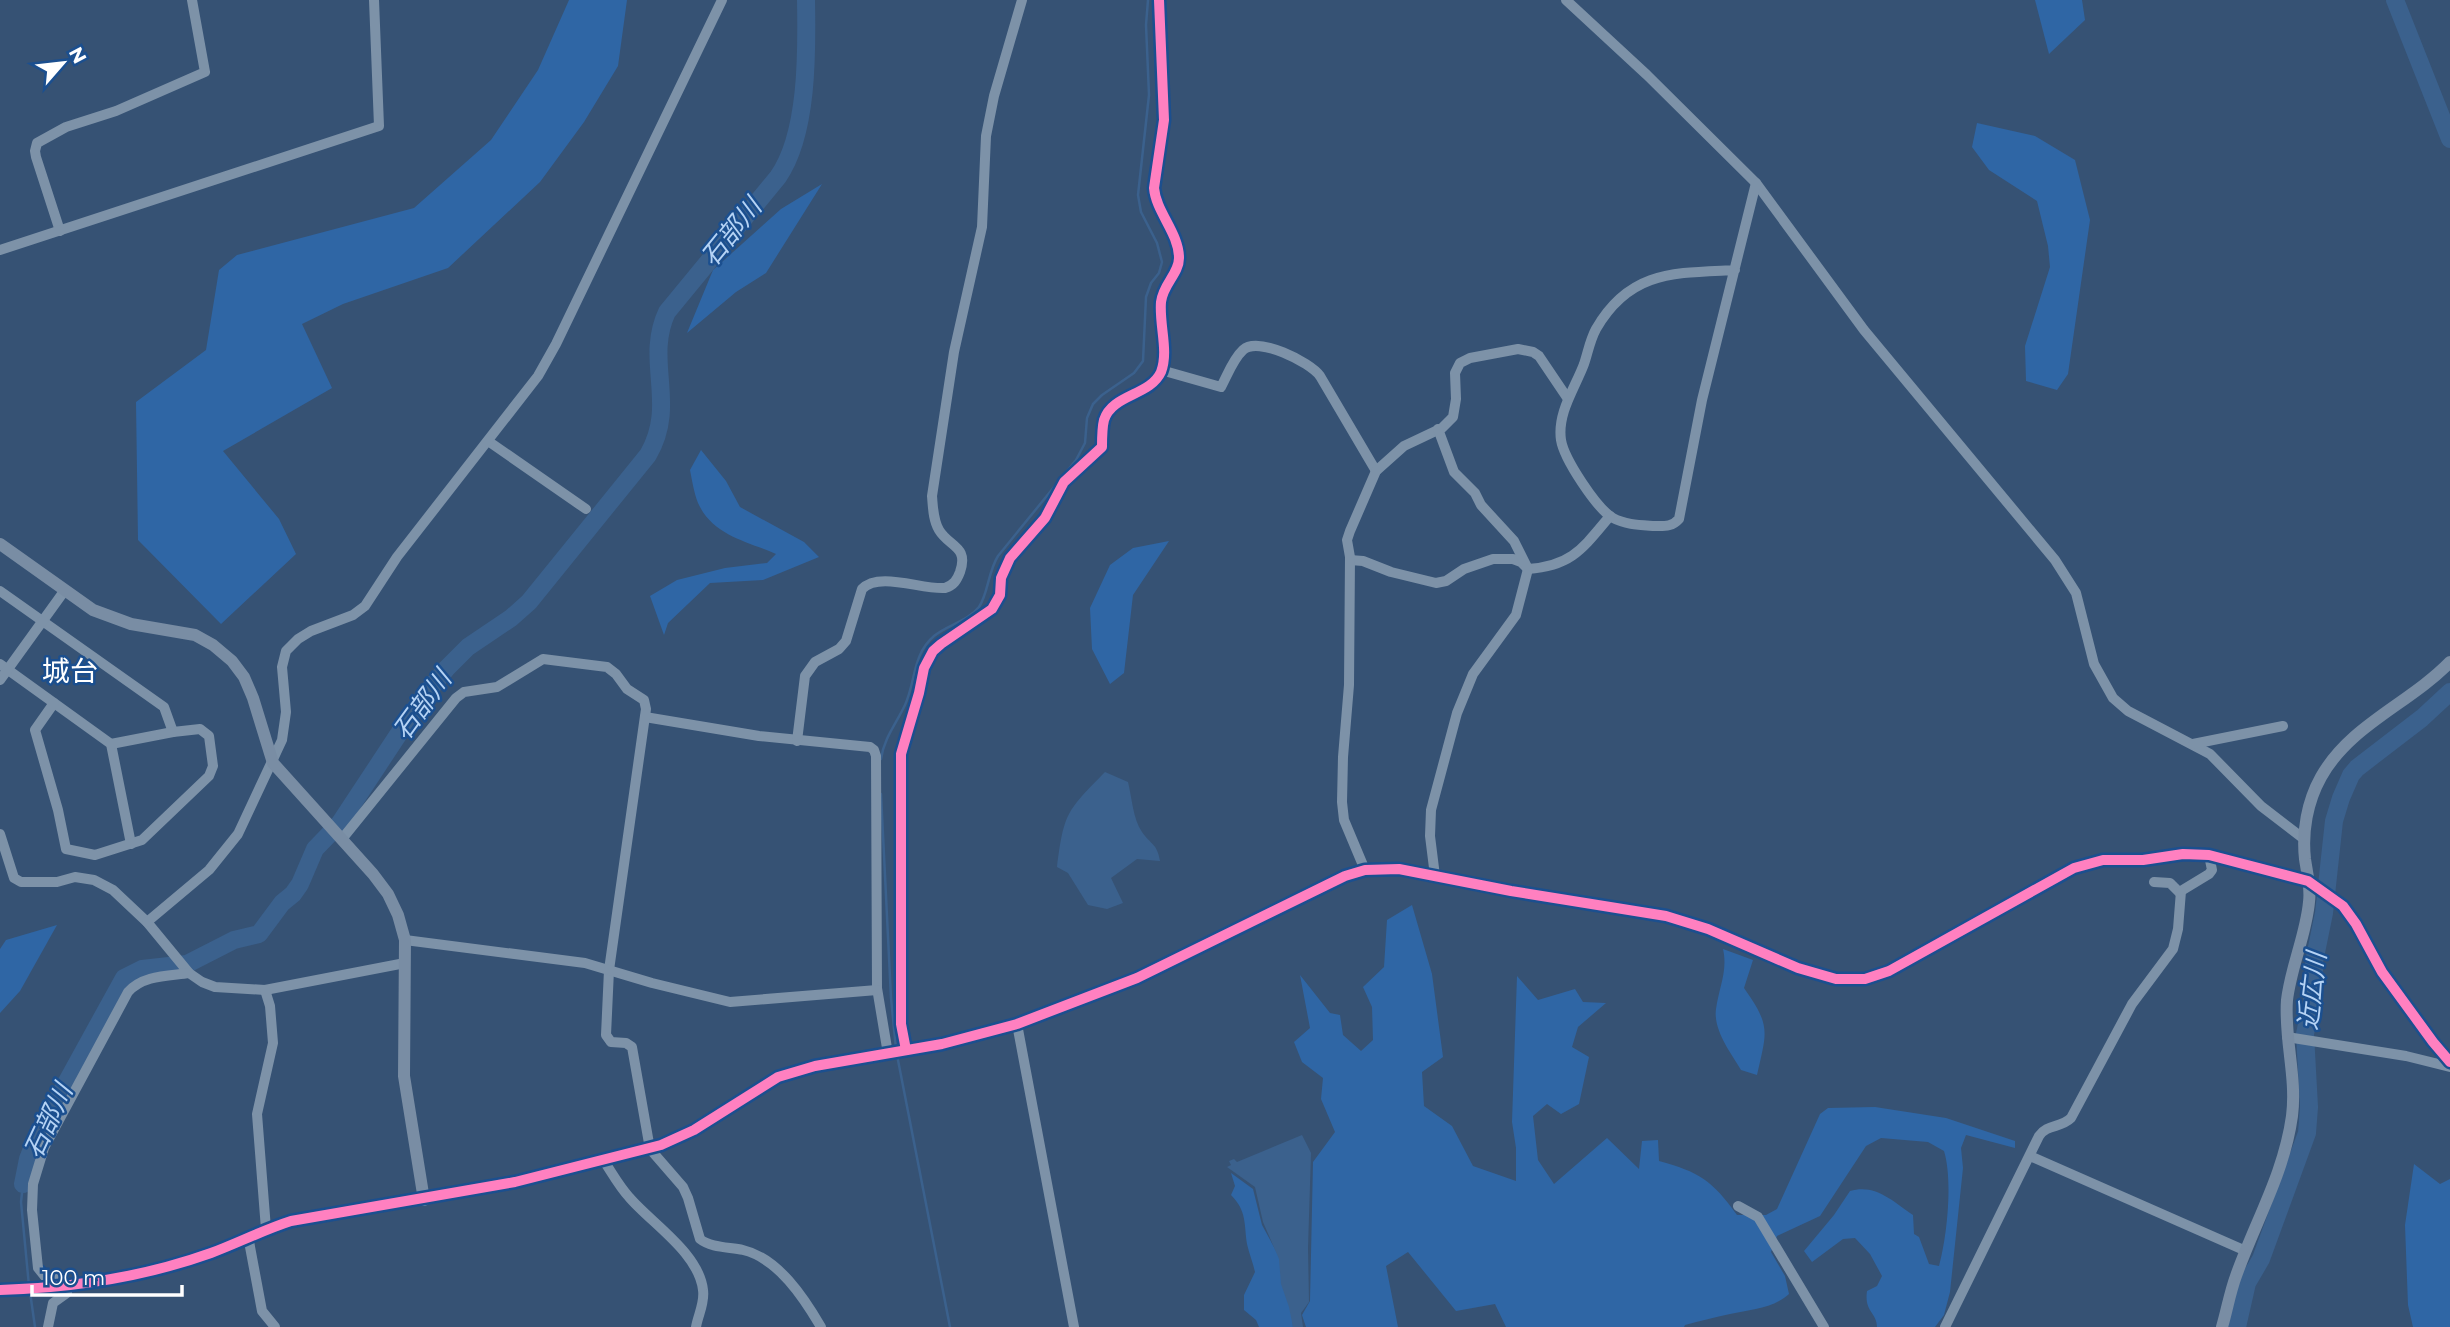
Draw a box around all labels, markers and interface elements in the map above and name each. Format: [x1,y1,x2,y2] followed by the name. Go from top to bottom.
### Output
[28,28,98,98] north arrow
[64,43,91,67] text: N
[694,189,770,272] water label: 石部川
[42,654,98,688] district label: 城台
[386,662,460,746] water label: 石部川
[2291,947,2333,1032] water label: 近広川
[17,1076,80,1163] water label: 石部川
[32,1254,182,1298] scale bar
[42,1265,105,1290] text: 100 m

